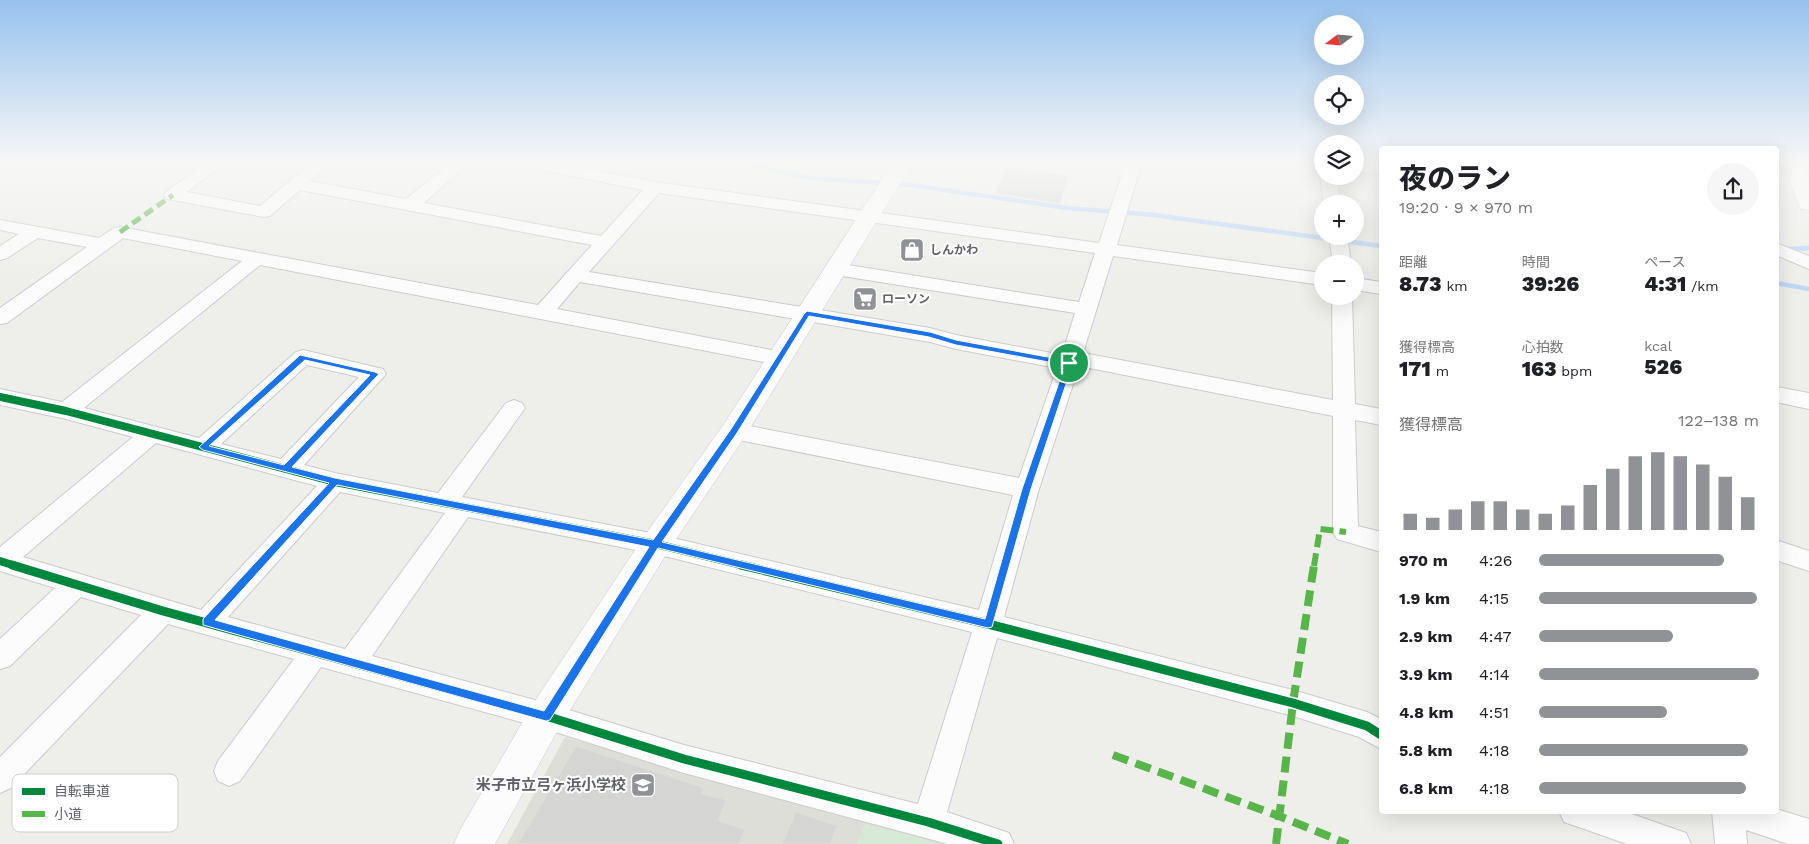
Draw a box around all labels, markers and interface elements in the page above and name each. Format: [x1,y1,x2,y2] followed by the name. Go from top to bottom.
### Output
[1314,15,1364,65] north arrow
[1314,15,1364,305] map controls
[1314,75,1364,125] button: locate
[1314,135,1364,185] button: layers
[1399,162,1511,195] text: 夜のラン
[1707,163,1759,215] button: share
[1314,195,1364,245] button: +
[1399,198,1533,217] text: 19:20 · 9 × 970 m
[899,237,925,263] shop icon: しんかわ
[930,243,978,257] place label: しんかわ
[1399,254,1427,270] text: 距離
[1522,254,1550,270] text: 時間
[1644,254,1686,270] text: ペース
[1314,255,1364,305] button: −
[1399,271,1442,296] text: 8.73
[1522,271,1579,296] text: 39:26
[1644,271,1686,296] text: 4:31
[1442,278,1468,294] text: km
[1686,278,1719,294] text: /km
[852,286,878,312] supermarket icon: ローソン
[882,292,930,306] place label: ローソン
[1644,338,1672,354] text: kcal
[1399,339,1455,355] text: 獲得標高
[1522,339,1564,355] text: 心拍数
[1048,342,1090,384] pin
[1055,349,1083,377] icon: arrive
[1644,354,1682,379] text: 526
[1399,356,1431,381] text: 171
[1522,356,1557,381] text: 163
[1431,363,1449,379] text: m
[1557,363,1592,379] text: bpm
[1678,411,1759,430] text: 122–138 m
[1399,415,1463,434] text: 獲得標高
[1399,551,1448,570] text: 970 m
[1479,551,1513,570] text: 4:26
[1399,589,1450,608] text: 1.9 km
[1479,589,1509,608] text: 4:15
[1399,627,1453,646] text: 2.9 km
[1479,627,1511,646] text: 4:47
[1399,665,1453,684] text: 3.9 km
[1479,665,1510,684] text: 4:14
[1399,703,1454,722] text: 4.8 km
[1479,703,1509,722] text: 4:51
[1399,741,1453,760] text: 5.8 km
[1479,741,1510,760] text: 4:18
[630,772,656,798] school or university icon: 米子市立弓ヶ浜小学校
[12,774,178,832] legend
[476,776,626,794] place label: 米子市立弓ヶ浜小学校
[1399,779,1453,798] text: 6.8 km
[1479,779,1510,798] text: 4:18
[54,783,110,799] text: 自転車道
[54,806,82,822] text: 小道

